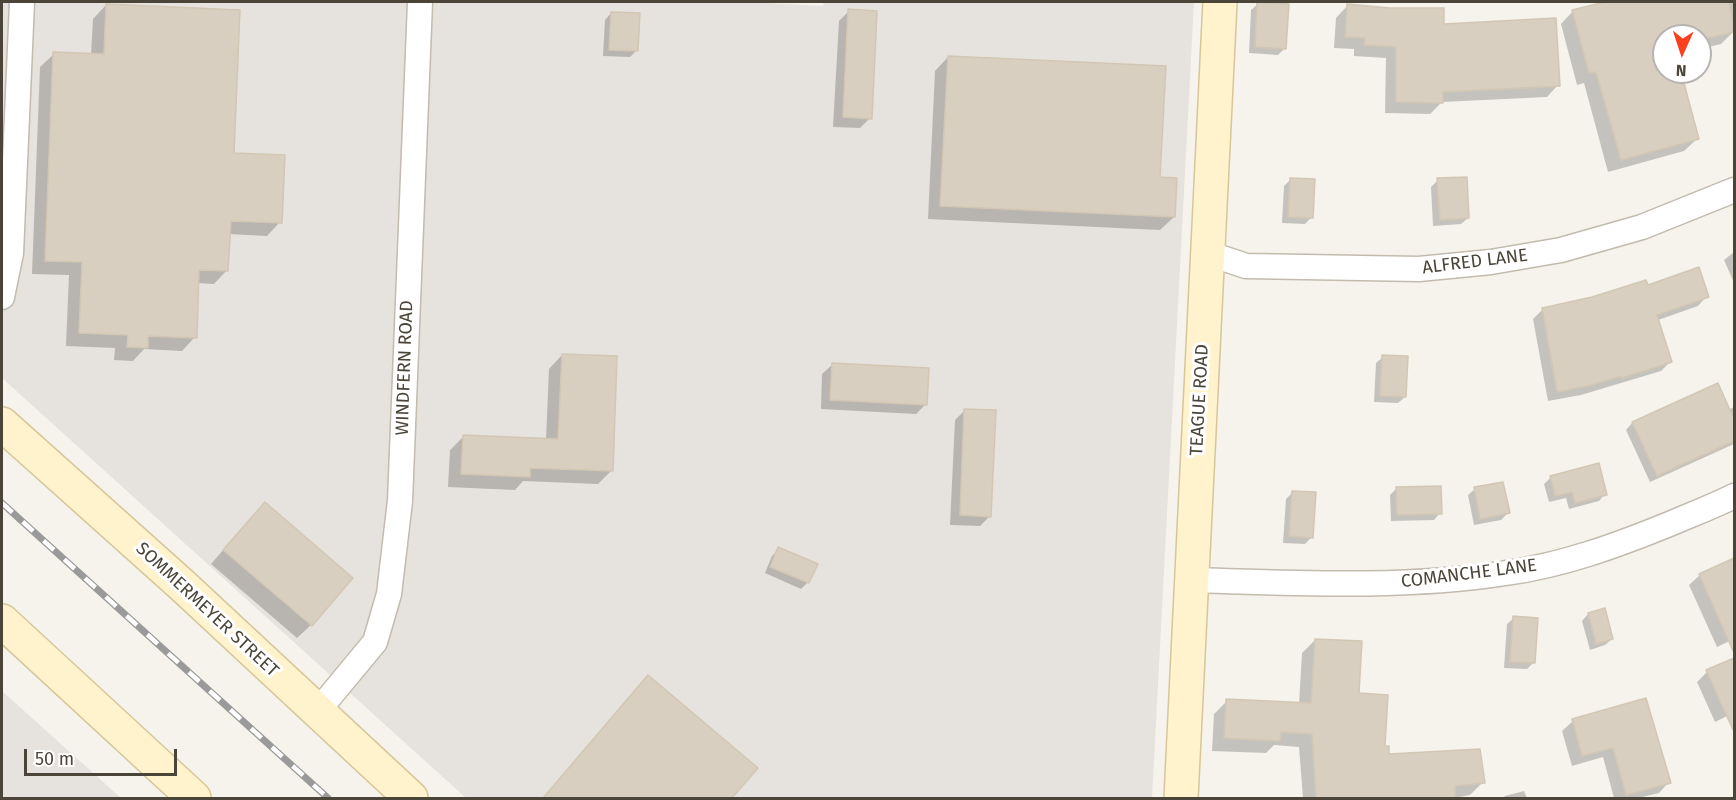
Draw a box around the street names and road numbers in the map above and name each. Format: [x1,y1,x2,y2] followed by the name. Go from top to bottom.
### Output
[1421,245,1529,279] street label: ALFRED LANE
[392,300,418,436] street label: WINDFERN ROAD
[1186,344,1214,456] street label: TEAGUE ROAD
[131,538,283,682] street label: SOMMERMEYER STREET
[1400,555,1538,593] street label: COMANCHE LANE

